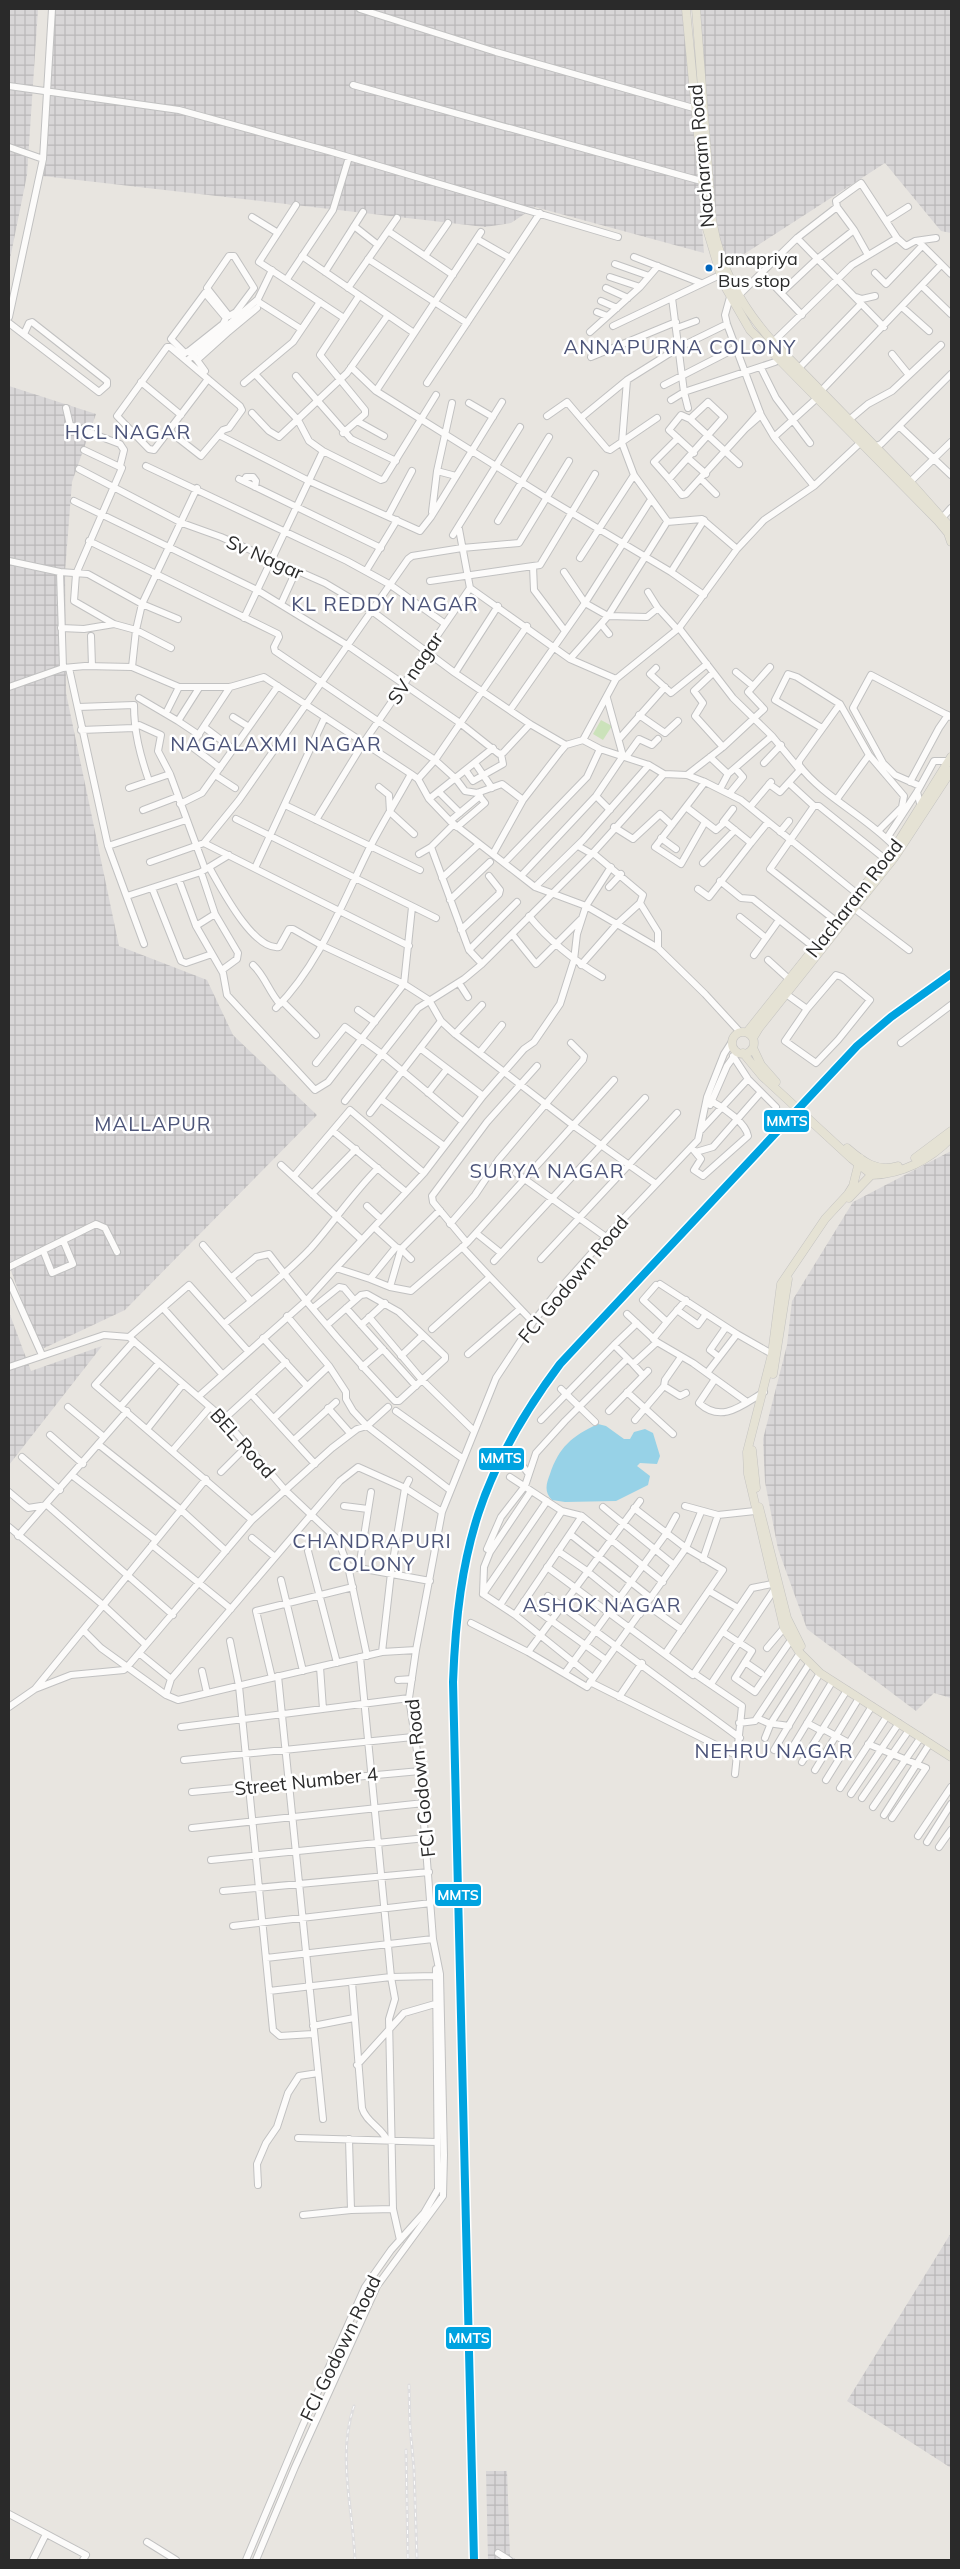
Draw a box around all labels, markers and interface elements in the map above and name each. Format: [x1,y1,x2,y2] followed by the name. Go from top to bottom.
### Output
[683,83,719,229] street label: Nacharam Road
[718,247,798,292] place label: Janapriya Bus stop
[704,263,714,273] marker: Janapriya Bus stop
[564,334,796,359] district label: ANNAPURNA COLONY
[65,419,191,444] district label: HCL NAGAR
[223,529,307,585] street label: Sv Nagar
[291,591,479,616] district label: KL REDDY NAGAR
[382,627,448,709] street label: SV nagar
[170,731,382,756] district label: NAGALAXMI NAGAR
[800,834,908,962] street label: Nacharam Road
[763,1109,810,1133] line badge: MMTS
[94,1111,212,1136] district label: MALLAPUR
[766,1112,808,1130] text: MMTS
[469,1158,625,1183] district label: SURYA NAGAR
[513,1210,633,1348] street label: FCI Godown Road
[205,1403,281,1483] street label: BEL Road
[478,1447,525,1471] line badge: MMTS
[480,1449,522,1467] text: MMTS
[292,1528,452,1576] district label: CHANDRAPURI COLONY
[522,1592,682,1617] district label: ASHOK NAGAR
[400,1698,440,1858] street label: FCI Godown Road
[694,1738,854,1763] district label: NEHRU NAGAR
[233,1762,379,1800] street label: Street Number 4
[434,1883,482,1907] line badge: MMTS
[437,1886,479,1904] text: MMTS
[294,2271,386,2425] street label: FCI Godown Road
[445,2326,492,2350] line badge: MMTS
[448,2329,490,2347] text: MMTS

